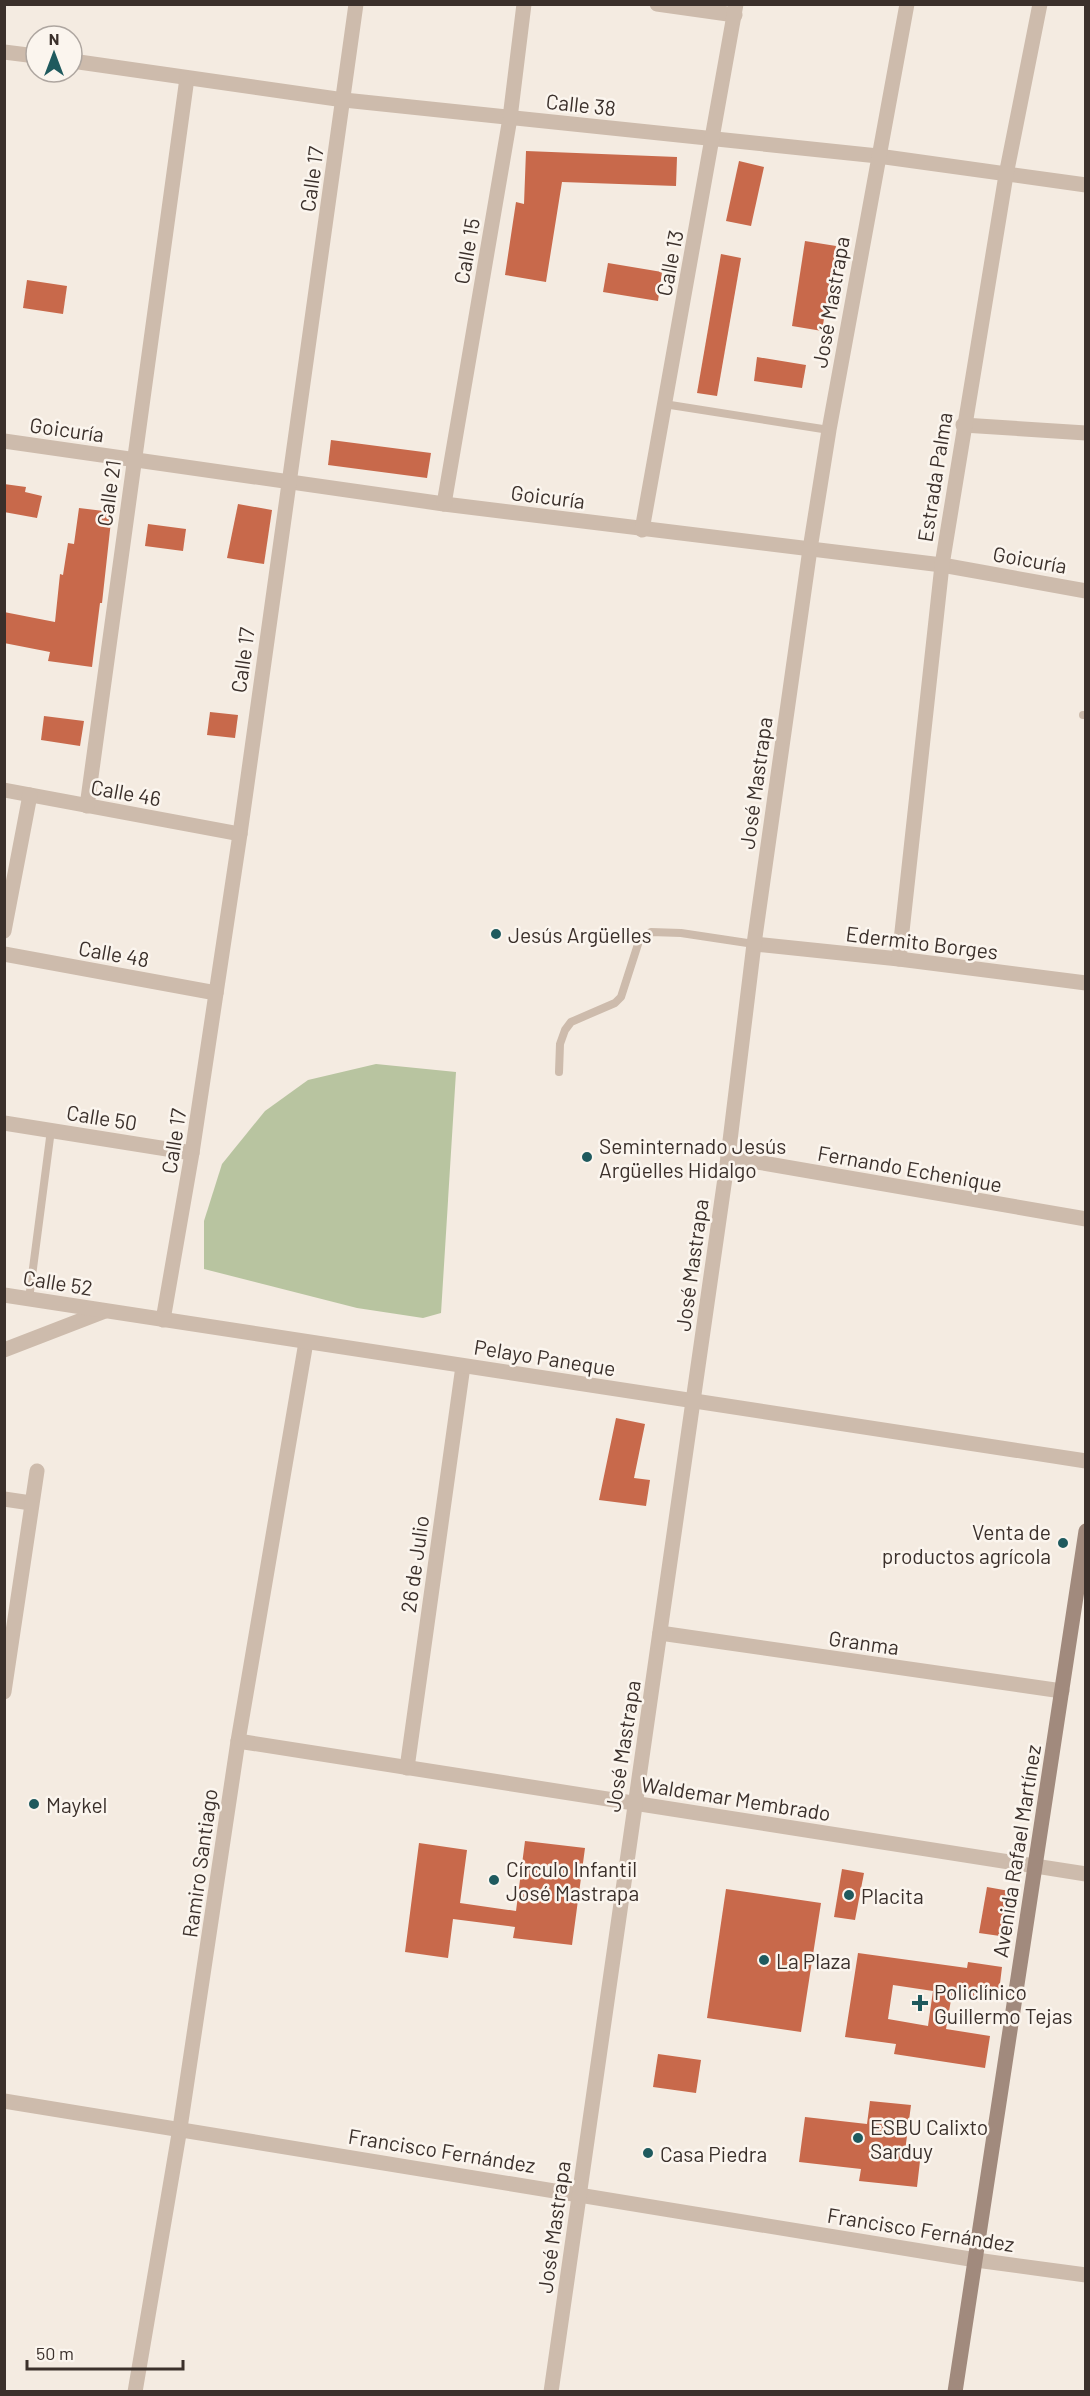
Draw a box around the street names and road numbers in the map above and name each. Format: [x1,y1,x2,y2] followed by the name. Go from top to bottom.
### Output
[545,88,617,120] street label: Calle 38
[294,145,328,213] street label: Calle 17
[448,216,484,286] street label: Calle 15
[650,228,688,298] street label: Calle 13
[806,234,854,370] street label: José Mastrapa
[911,410,957,544] street label: Estrada Palma
[28,411,106,447] street label: Goicuría
[91,458,125,528] street label: Calle 21
[509,479,587,513] street label: Goicuría
[991,540,1069,578] street label: Goicuría
[225,626,259,694] street label: Calle 17
[733,715,777,851] street label: José Mastrapa
[89,774,163,810] street label: Calle 46
[845,920,999,964] street label: Edermito Borges
[77,935,151,971] street label: Calle 48
[65,1099,139,1135] street label: Calle 50
[156,1107,190,1175] street label: Calle 17
[816,1139,1004,1197] street label: Fernando Echenique
[669,1197,713,1333] street label: José Mastrapa
[21,1264,95,1300] street label: Calle 52
[472,1333,618,1381] street label: Pelayo Paneque
[395,1514,433,1614] street label: 26 de Julio
[827,1625,901,1659] street label: Granma
[599,1678,645,1814] street label: José Mastrapa
[987,1743,1045,1959] street label: Avenida Rafael Martínez
[639,1771,833,1825] street label: Waldemar Membrado
[176,1787,222,1939] street label: Ramiro Santiago
[347,2123,537,2177] street label: Francisco Fernández
[531,2159,575,2295] street label: José Mastrapa
[826,2202,1016,2256] street label: Francisco Fernández

